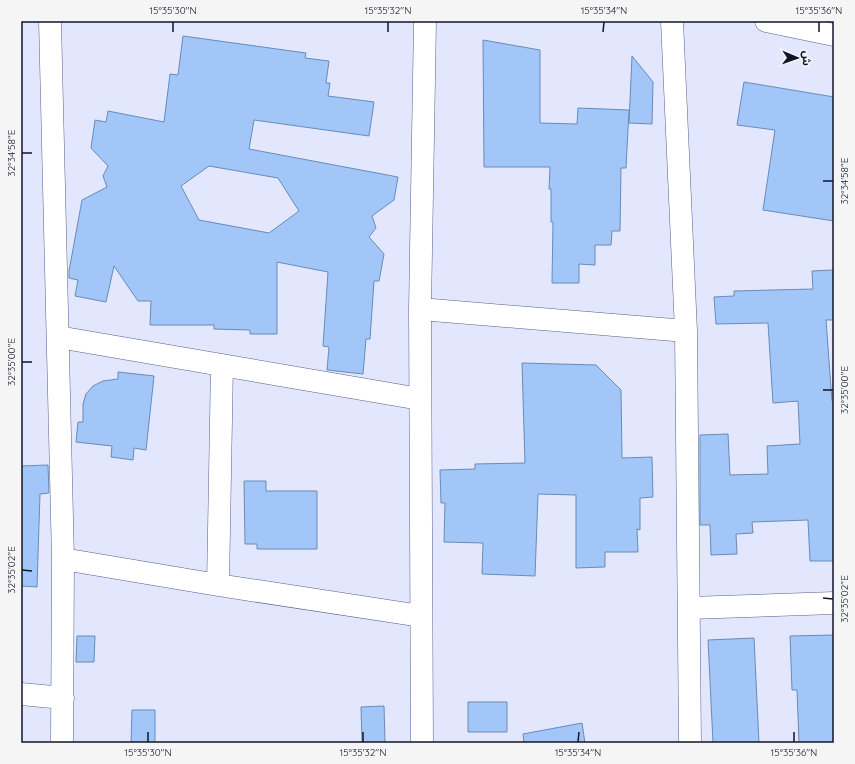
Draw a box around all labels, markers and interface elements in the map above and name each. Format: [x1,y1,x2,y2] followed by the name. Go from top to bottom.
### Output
[149,4,197,17] text: 15°35'30"N
[365,4,411,17] text: 15°35'32"N
[581,4,627,17] text: 15°35'34"N
[796,4,842,17] text: 15°35'36"N
[777,38,817,78] north arrow
[800,51,814,66] text: ش
[5,129,18,176] text: 32°34'58"E
[838,157,851,204] text: 32°34'58"E
[5,338,18,386] text: 32°35'00"E
[838,366,851,414] text: 32°35'00"E
[5,546,18,594] text: 32°35'02"E
[838,575,851,623] text: 32°35'02"E
[124,746,172,759] text: 15°35'30"N
[340,746,386,759] text: 15°35'32"N
[555,746,601,759] text: 15°35'34"N
[771,746,817,759] text: 15°35'36"N

